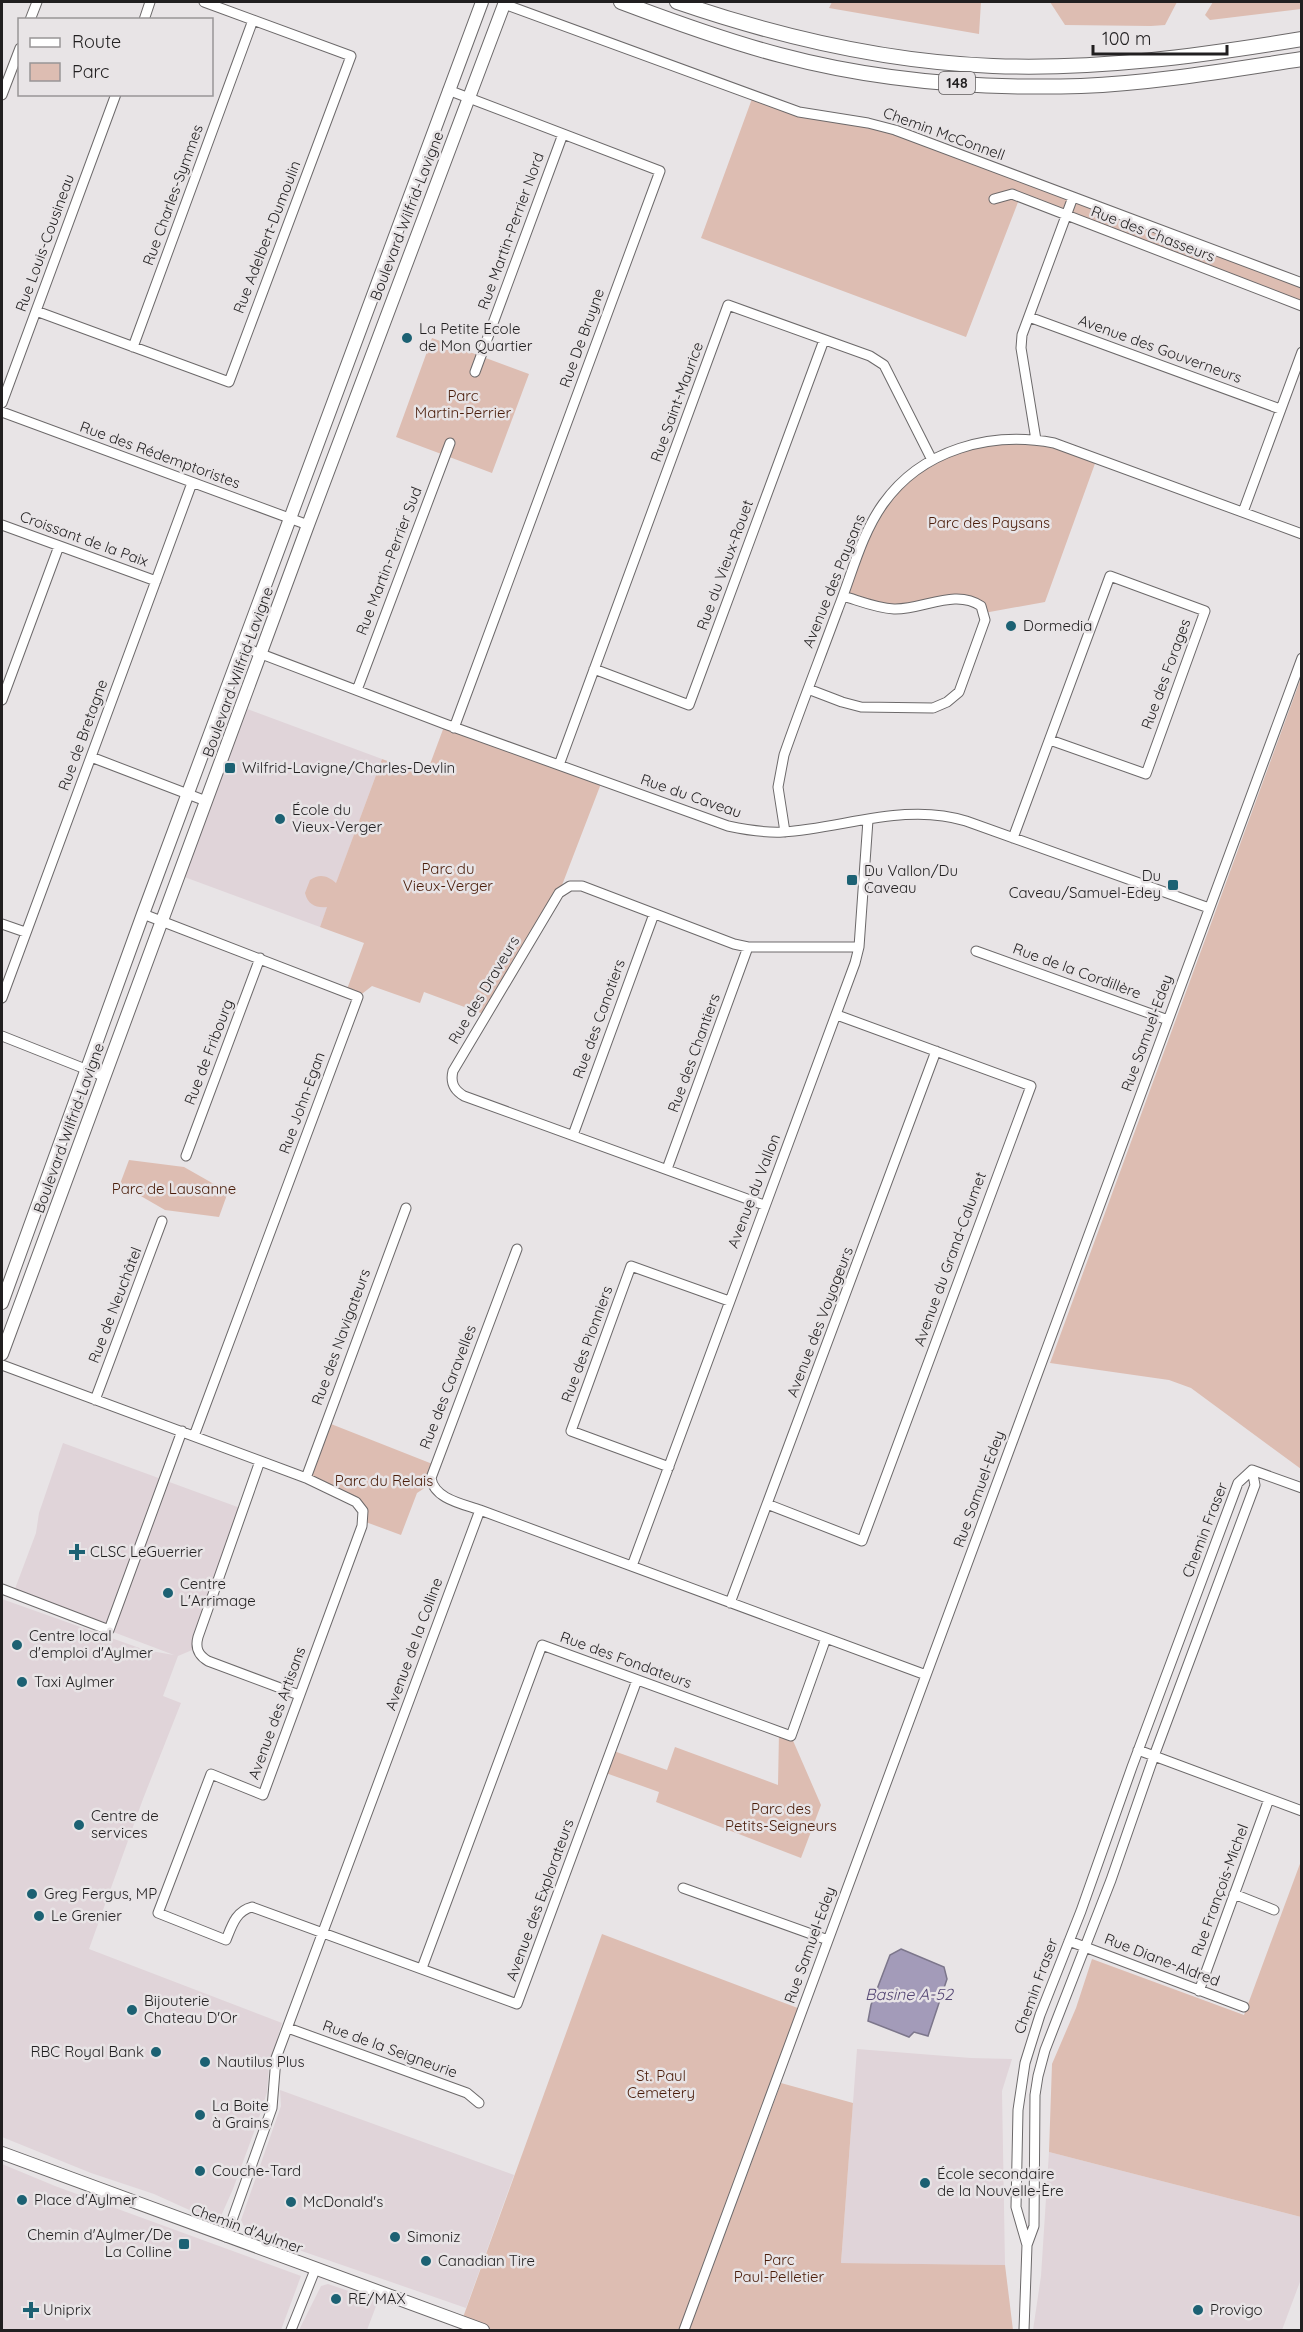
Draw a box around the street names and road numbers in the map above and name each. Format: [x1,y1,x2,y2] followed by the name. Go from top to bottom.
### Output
[939,72,975,94] road number: 148
[881,103,1008,164] street label: Chemin McConnell
[138,122,207,268] street label: Rue Charles-Symmes
[365,129,448,303] street label: Boulevard Wilfrid-Lavigne
[473,150,548,312] street label: Rue Martin-Perrier Nord
[229,158,304,316] street label: Rue Adelbert-Dumoulin
[11,171,78,314] street label: Rue Louis-Cousineau
[1089,201,1218,266] street label: Rue des Chasseurs
[555,286,608,390] street label: Rue De Bruyne
[1076,310,1245,387] street label: Avenue des Gouverneurs
[646,339,707,464] street label: Rue Saint-Maurice
[77,417,243,492] street label: Rue des Rédemptoristes
[351,484,426,638] street label: Rue Martin-Perrier Sud
[692,497,757,633] street label: Rue du Vieux-Rouet
[17,506,151,571] street label: Croissant de la Paix
[798,511,869,650] street label: Avenue des Paysans
[198,584,277,760] street label: Boulevard Wilfrid-Lavigne
[1137,616,1194,732] street label: Rue des Forages
[54,677,111,793] street label: Rue de Bretagne
[638,769,744,822] street label: Rue du Caveau
[444,932,523,1047] street label: Rue des Draveurs
[1010,939,1144,1003] street label: Rue de la Cordillère
[568,956,629,1081] street label: Rue des Canotiers
[1117,972,1176,1094] street label: Rue Samuel-Edey
[663,991,724,1115] street label: Rue des Chantiers
[180,996,237,1107] street label: Rue de Fribourg
[29,1040,108,1216] street label: Boulevard Wilfrid-Lavigne
[274,1049,329,1156] street label: Rue John-Egan
[723,1131,784,1251] street label: Avenue du Vallon
[909,1169,990,1349] street label: Avenue du Grand-Calumet
[84,1244,145,1366] street label: Rue de Neuchâtel
[782,1244,857,1400] street label: Avenue des Voyageurs
[307,1266,374,1408] street label: Rue des Navigateurs
[557,1283,616,1405] street label: Rue des Pionniers
[415,1322,480,1452] street label: Rue des Caravelles
[949,1428,1008,1550] street label: Rue Samuel-Edey
[1178,1479,1232,1580] street label: Chemin Fraser
[381,1575,446,1713] street label: Avenue de la Colline
[558,1627,695,1692] street label: Rue des Fondateurs
[244,1644,309,1782] street label: Avenue des Artisans
[501,1816,578,1983] street label: Avenue des Explorateurs
[1187,1821,1252,1959] street label: Rue François-Michel
[780,1884,839,2006] street label: Rue Samuel-Edey
[1102,1929,1223,1990] street label: Rue Diane-Aldred
[1009,1935,1062,2036] street label: Chemin Fraser
[320,2015,460,2082] street label: Rue de la Seigneurie
[189,2199,306,2258] street label: Chemin d'Aylmer

